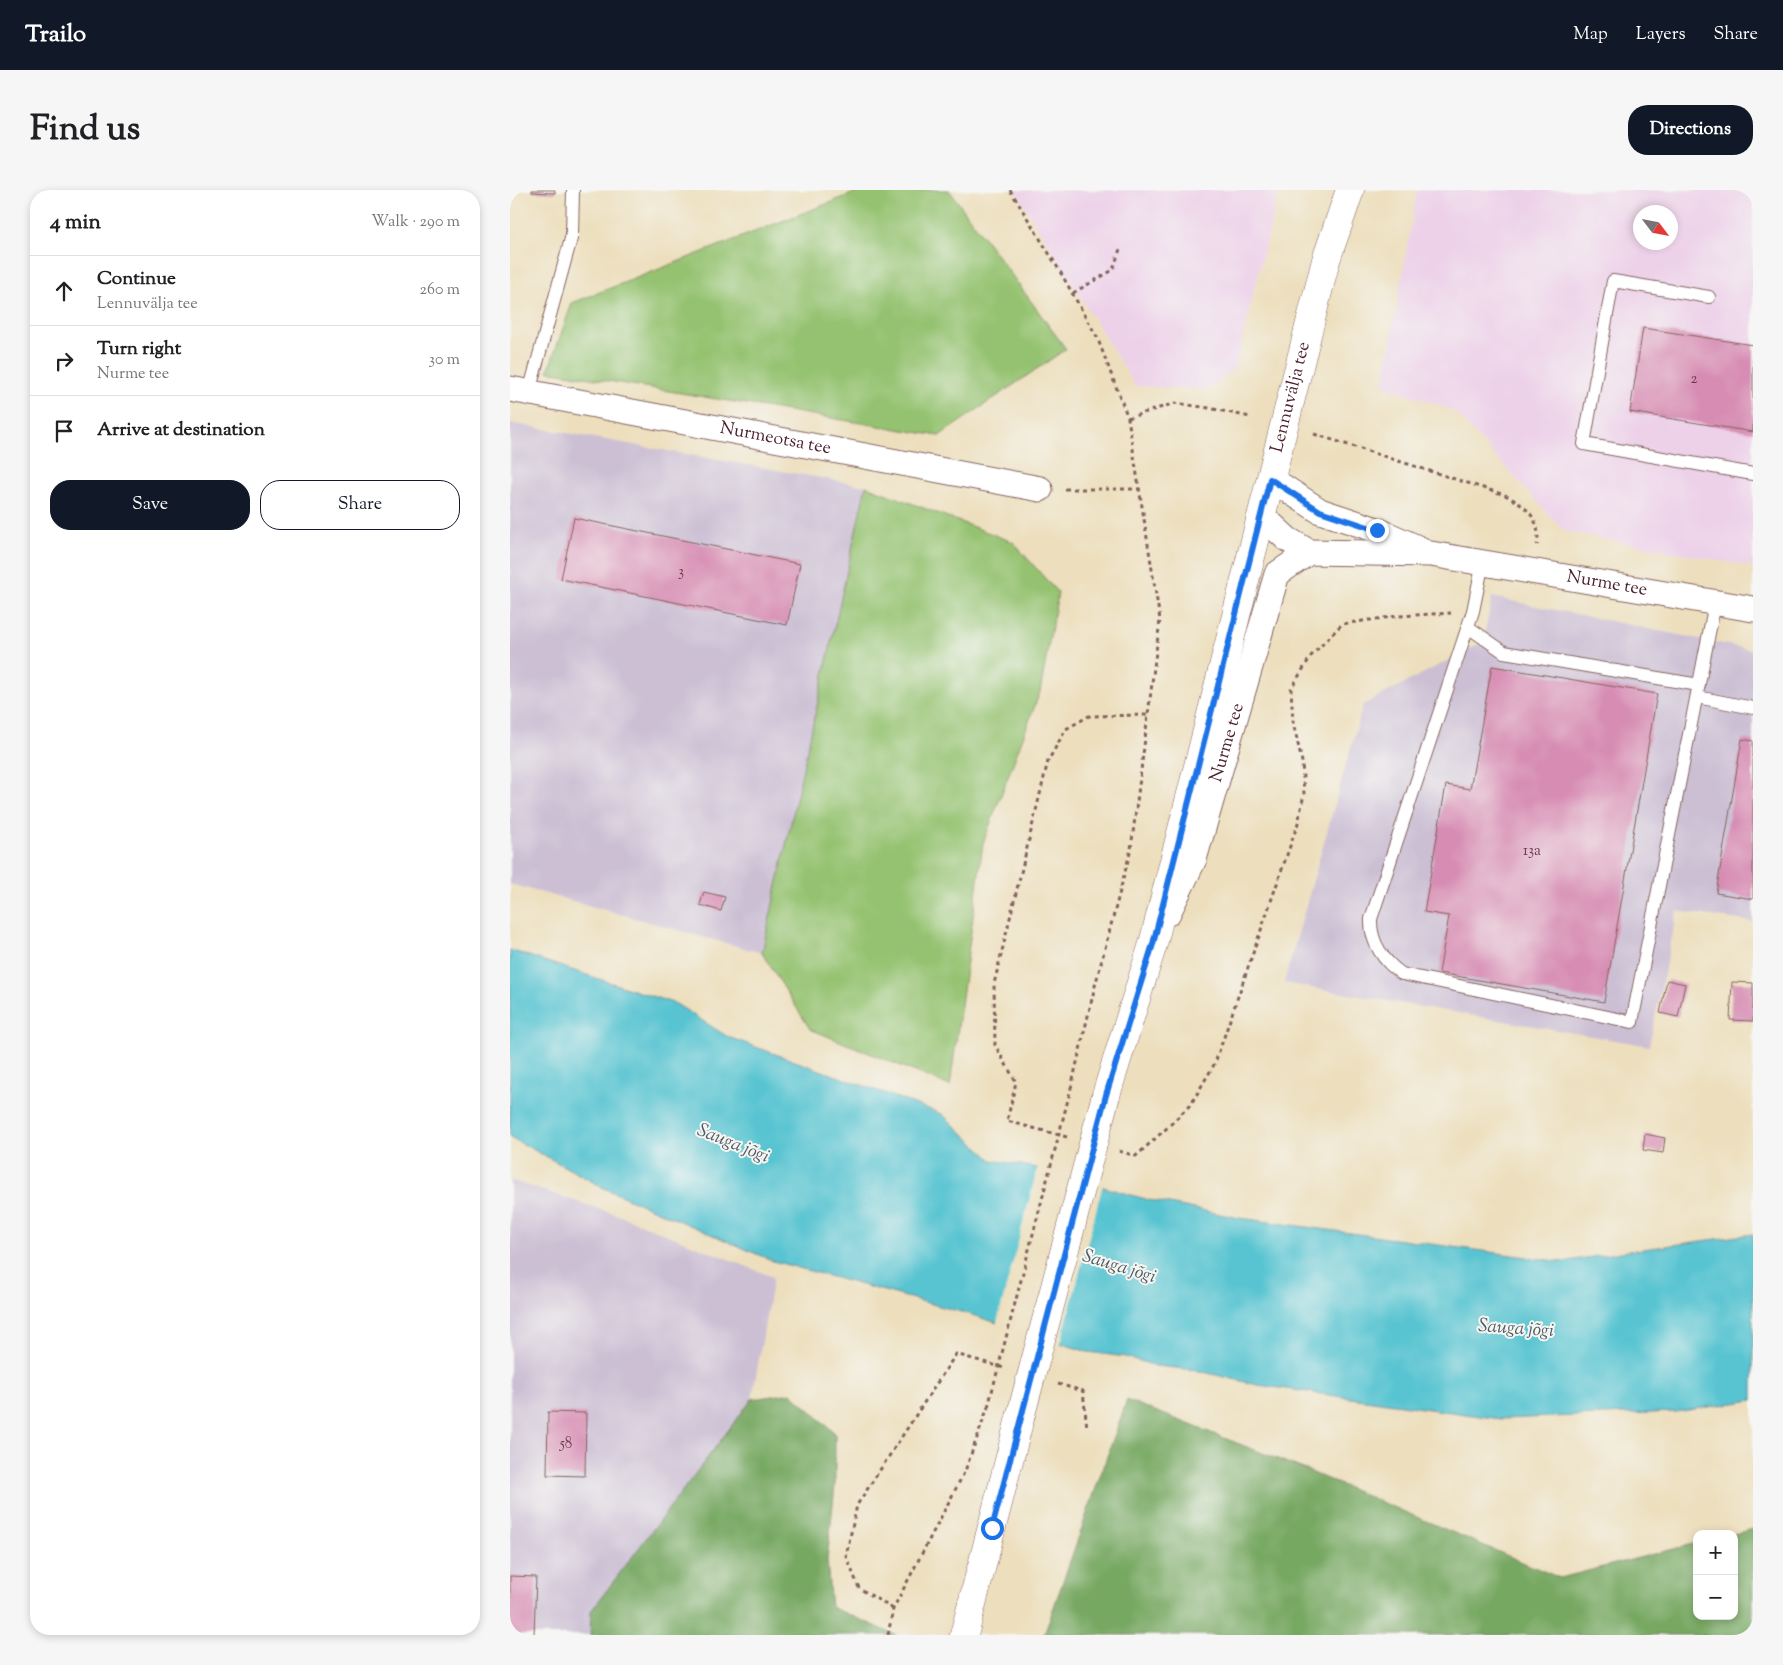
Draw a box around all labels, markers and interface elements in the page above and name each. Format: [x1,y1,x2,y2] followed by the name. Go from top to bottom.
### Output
[25,18,86,52] text: Trailo
[1573,22,1608,48] text: Map
[1636,22,1686,48] text: Layers
[1714,22,1758,48] text: Share
[30,105,140,156] text: Find us
[1628,105,1753,155] button: Directions
[1633,205,1678,250] north arrow
[50,208,101,238] text: 4 min
[371,211,460,234] text: Walk · 290 m
[97,266,176,293] text: Continue
[50,277,78,305] icon: ahead
[419,279,460,302] text: 260 m
[97,293,198,316] text: Lennuvälja tee
[97,336,181,363] text: Turn right
[1265,339,1318,456] street label: Lennuvälja tee
[50,347,78,375] icon: right
[429,349,460,372] text: 30 m
[97,363,169,386] text: Nurme tee
[1690,369,1698,390] house number: 2
[718,416,833,462] street label: Nurmeotsa tee
[50,417,78,445] icon: arrive
[97,417,265,444] text: Arrive at destination
[50,480,250,530] button: Save
[260,480,460,530] button: Share
[1366,519,1389,542] route end
[678,562,684,583] house number: 3
[1565,564,1649,604] street label: Nurme tee
[1204,700,1252,785] street label: Nurme tee
[1523,841,1541,862] house number: 13a
[693,1117,773,1171] water label: Sauga jõgi
[1079,1243,1159,1291] water label: Sauga jõgi
[1477,1313,1555,1345] water label: Sauga jõgi
[559,1434,572,1455] house number: 58
[981,1517,1004,1540] route start
[1693,1530,1738,1620] map controls
[1693,1530,1738,1575] button: +
[1693,1575,1738,1620] button: −

